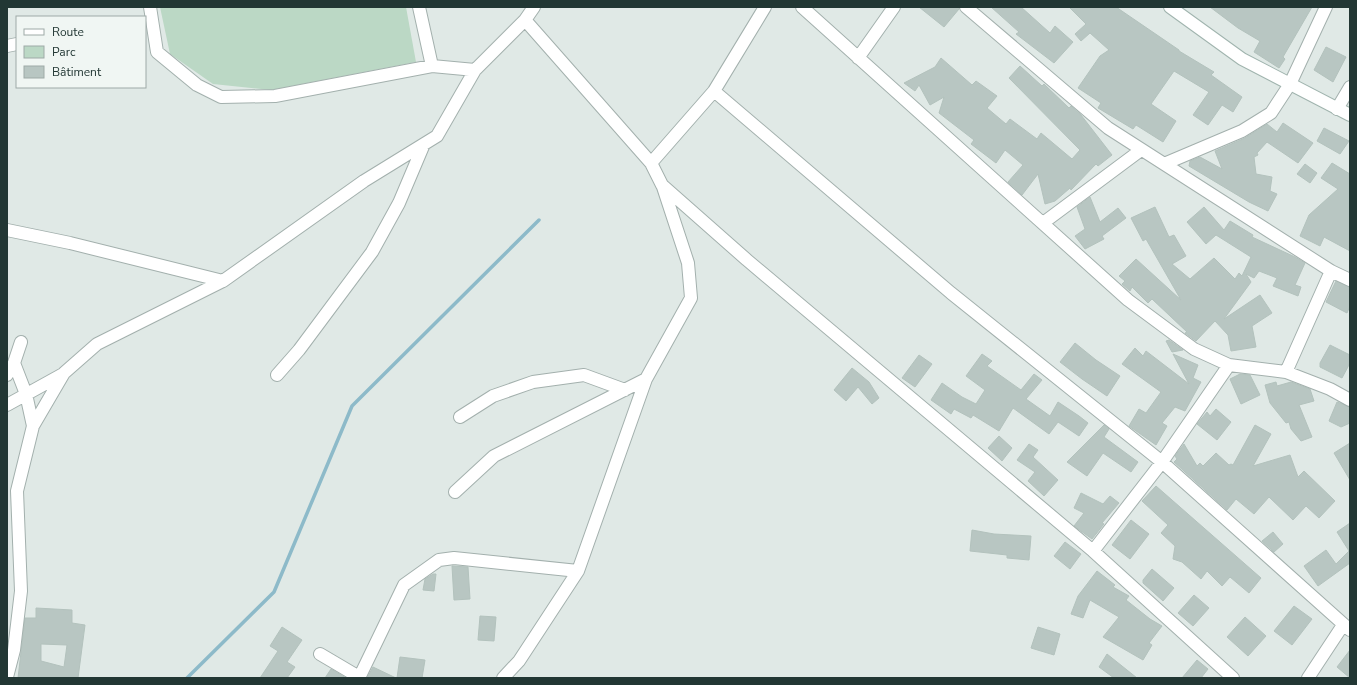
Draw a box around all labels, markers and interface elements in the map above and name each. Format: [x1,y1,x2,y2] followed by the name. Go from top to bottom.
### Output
[16,16,146,88] legend
[52,24,84,40] text: Route
[52,44,76,60] text: Parc
[52,64,102,80] text: Bâtiment

